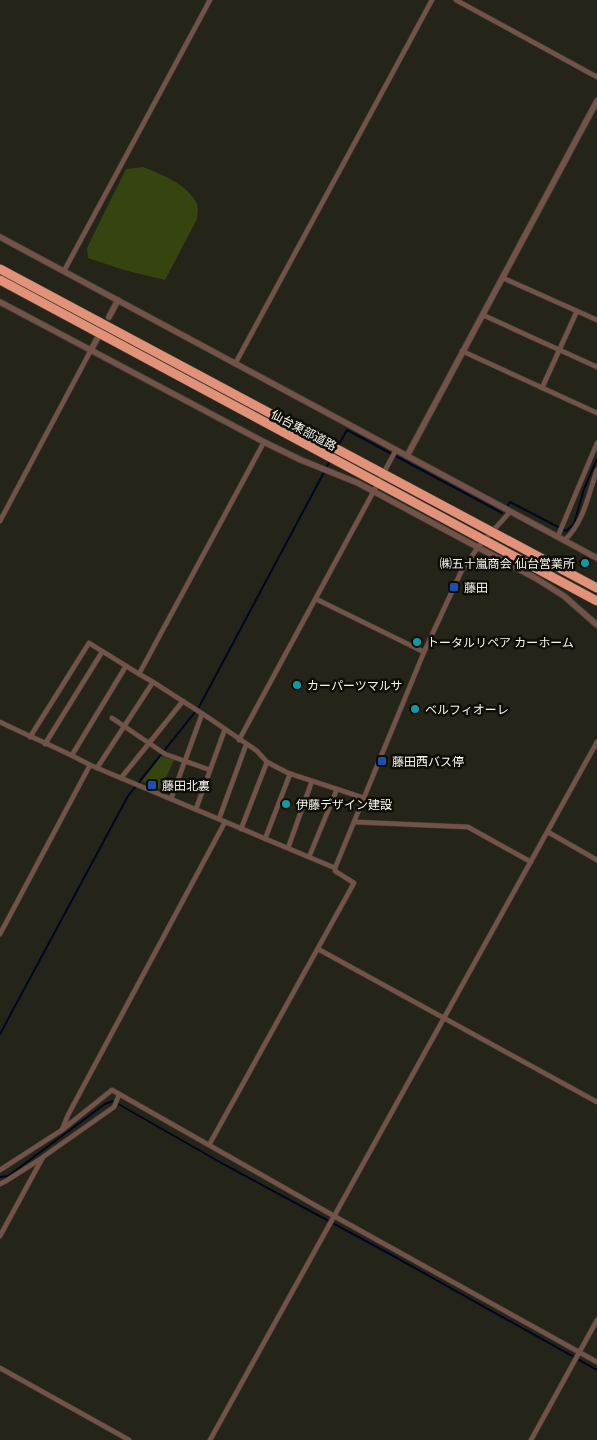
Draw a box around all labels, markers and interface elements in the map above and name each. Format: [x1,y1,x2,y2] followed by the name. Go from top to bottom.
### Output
[269,406,339,454] street label: 仙台東部道路
[440,556,575,571] place label: ㈱五十嵐商会 仙台営業所
[579,557,591,569] marker: ㈱五十嵐商会 仙台営業所
[464,580,488,595] place label: 藤田
[448,581,460,593] marker: 藤田
[427,635,574,650] place label: トータルリペア カーホーム
[411,636,423,648] marker: トータルリペア カーホーム
[307,678,403,693] place label: カーパーツマルサ
[291,679,303,691] marker: カーパーツマルサ
[425,702,509,717] place label: ベルフィオーレ
[409,703,421,715] marker: ベルフィオーレ
[392,754,464,769] place label: 藤田西バス停
[376,755,388,767] marker: 藤田西バス停
[162,778,210,793] place label: 藤田北裏
[146,779,158,791] marker: 藤田北裏
[296,797,392,812] place label: 伊藤デザイン建設
[280,798,292,810] marker: 伊藤デザイン建設

